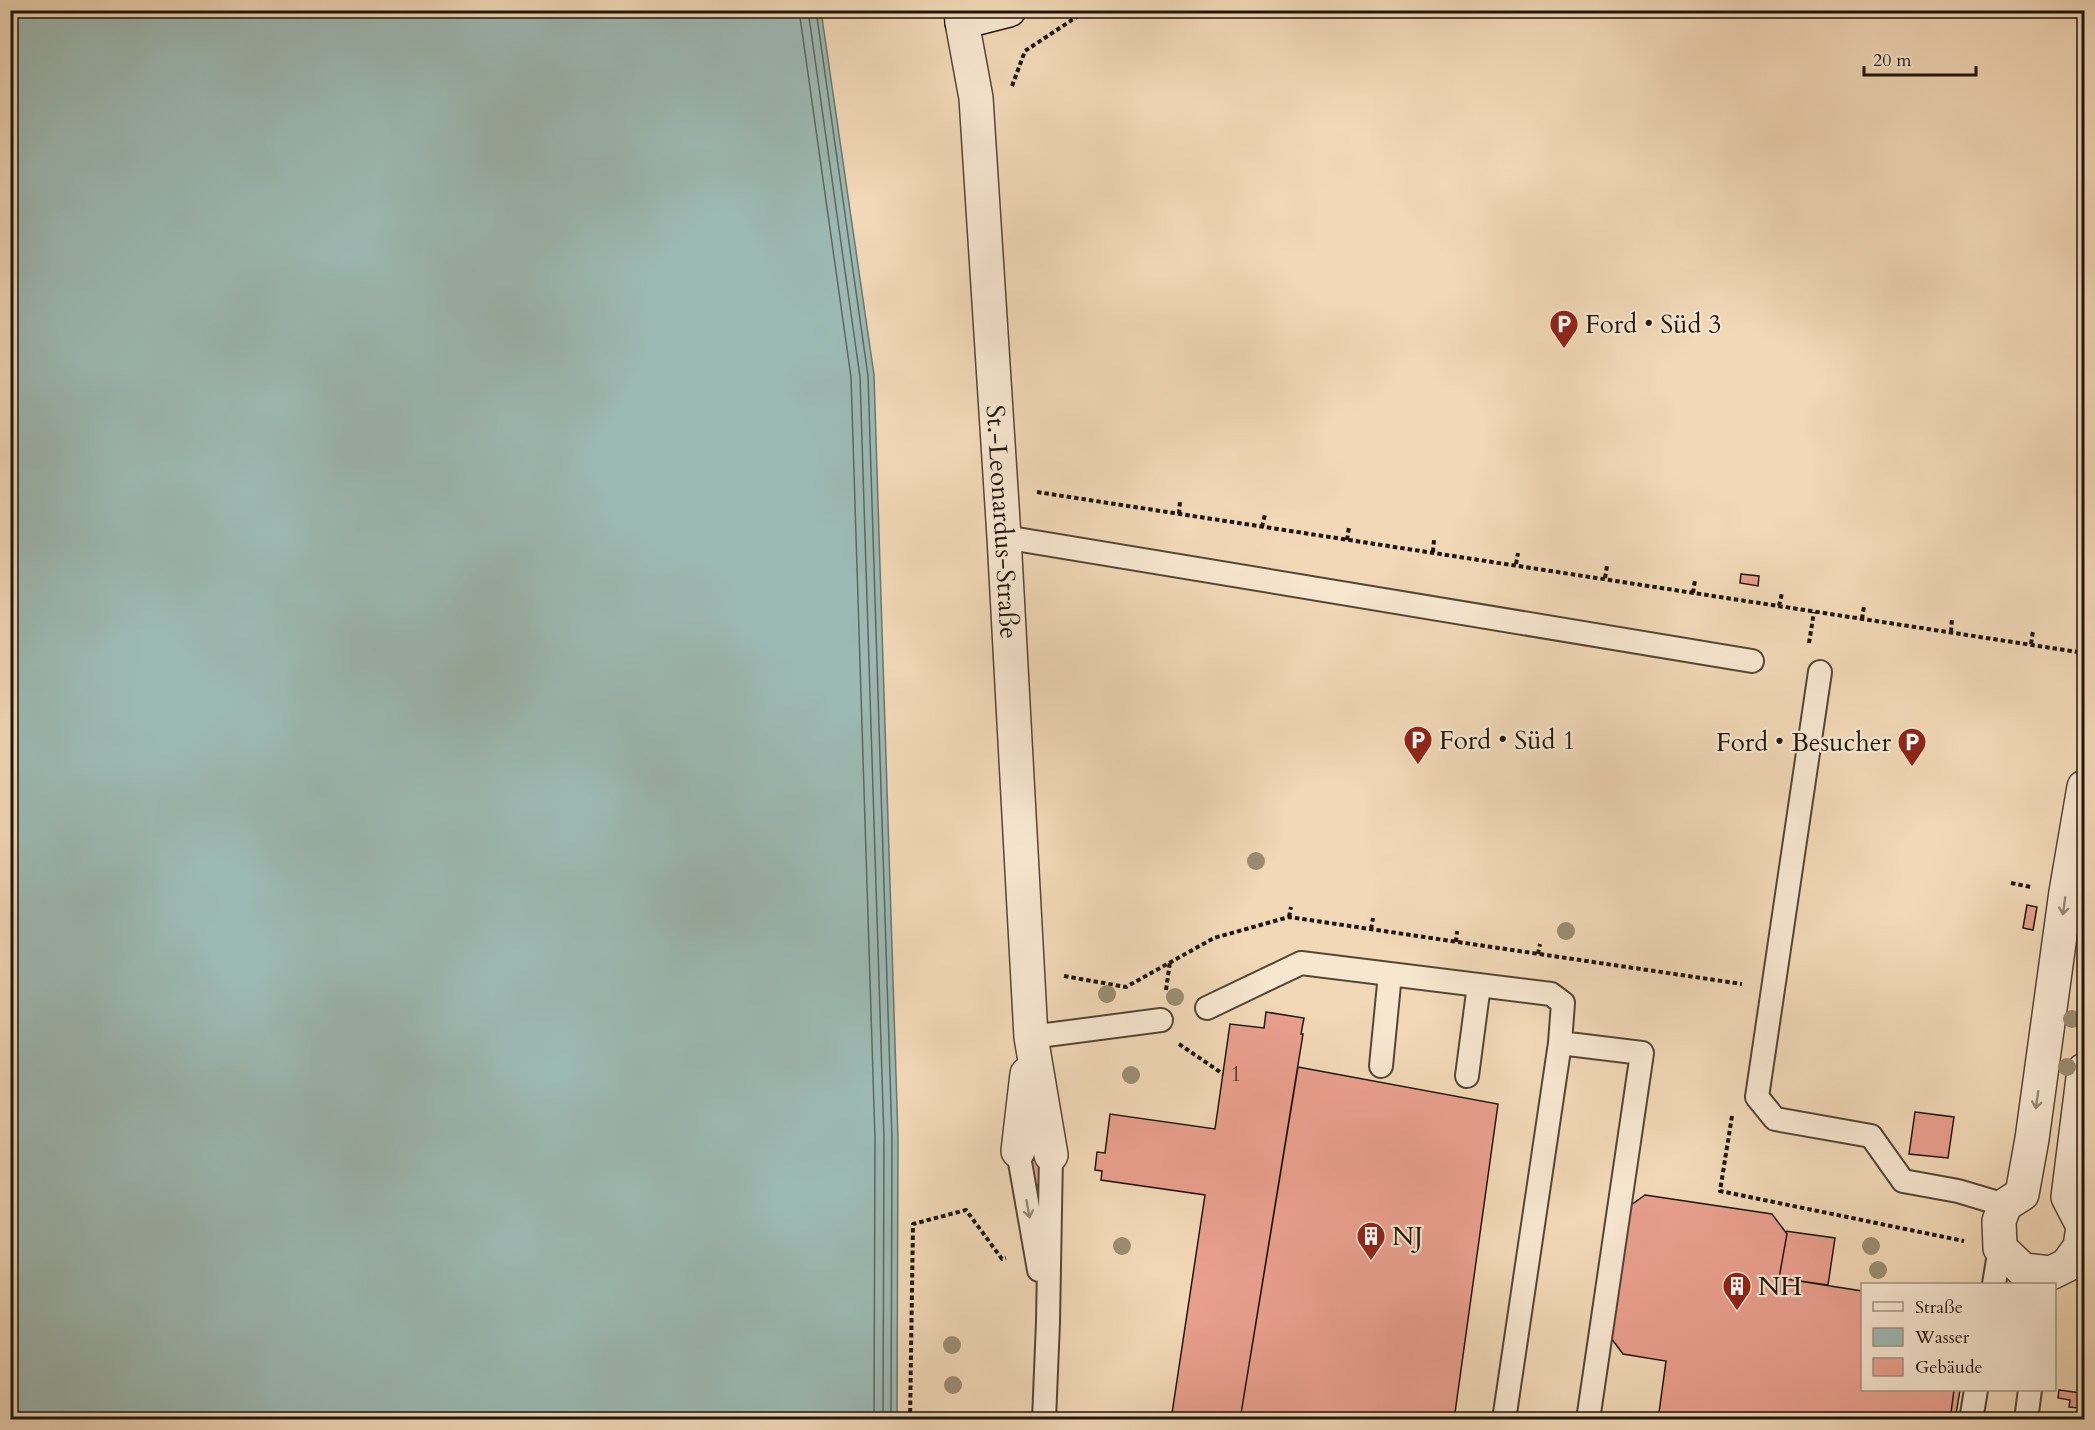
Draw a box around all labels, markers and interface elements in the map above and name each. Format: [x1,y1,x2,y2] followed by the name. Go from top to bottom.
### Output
[1864,39,1976,77] scale bar
[1873,48,1912,73] text: 20 m
[1585,307,1722,342] place label: Ford • Süd 3
[1548,308,1580,350] parking icon: Ford • Süd 3
[978,404,1027,640] street label: St.-Leonardus-Straße
[1439,723,1576,758] place label: Ford • Süd 1
[1402,724,1434,766] parking icon: Ford • Süd 1
[1716,725,1892,760] place label: Ford • Besucher
[1896,726,1928,768] parking icon: Ford • Besucher
[2058,896,2069,916] one-way arrow
[1230,1059,1242,1089] house number: 1
[2032,1089,2043,1109] one-way arrow
[1023,1198,1034,1218] one-way arrow
[1392,1219,1423,1254] place label: NJ
[1355,1220,1387,1262] building icon: NJ
[1758,1269,1802,1304] place label: NH
[1721,1270,1753,1312] building icon: NH
[1861,1283,2056,1391] legend
[1915,1295,1963,1320] text: Straße
[1914,1325,1970,1350] text: Wasser
[1915,1355,1983,1380] text: Gebäude

